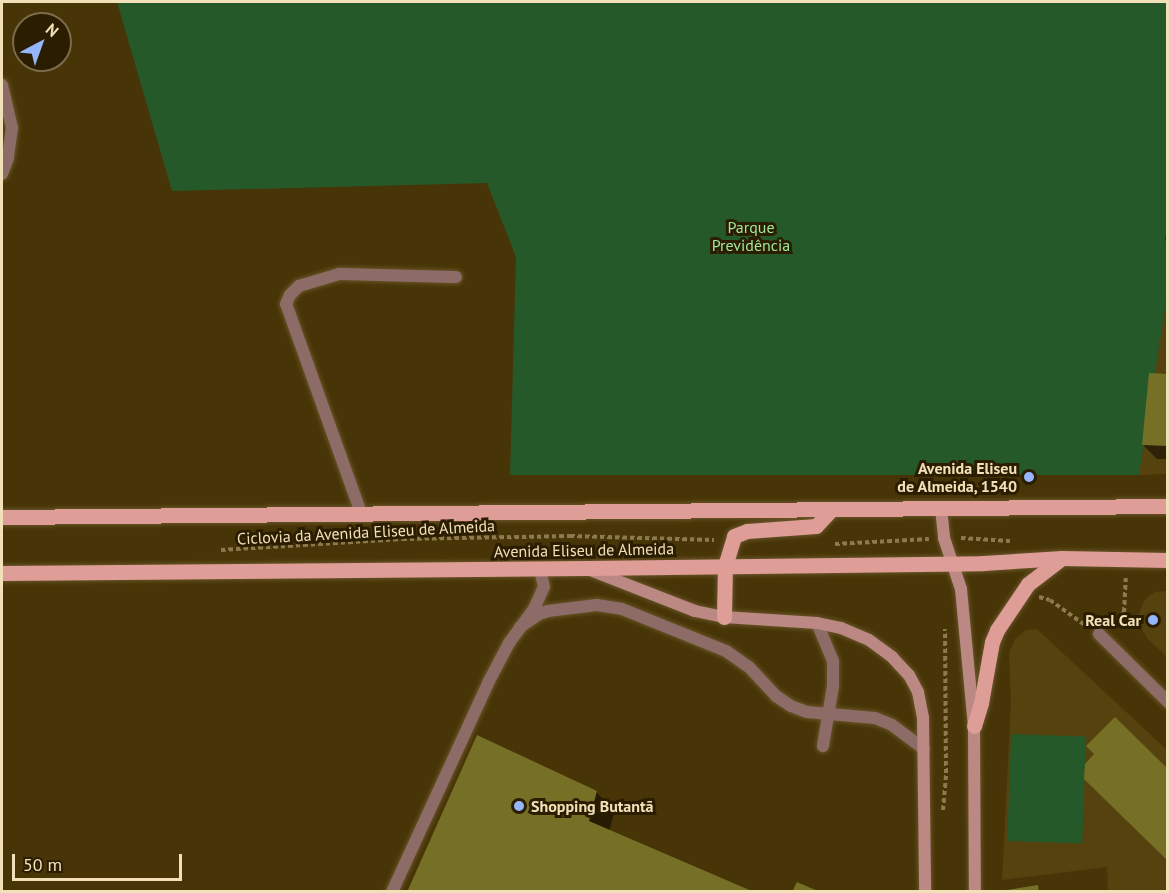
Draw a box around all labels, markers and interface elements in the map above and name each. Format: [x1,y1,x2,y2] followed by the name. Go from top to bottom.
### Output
[12,12,72,72] north arrow
[42,19,63,41] text: N
[712,217,790,255] park label: Parque Previdência
[896,458,1017,496] place label: Avenida Eliseu de Almeida, 1540
[1022,470,1036,484] marker: Avenida Eliseu de Almeida, 1540
[236,516,496,548] street label: Ciclovia da Avenida Eliseu de Almeida
[494,539,674,561] street label: Avenida Eliseu de Almeida
[1085,610,1141,630] place label: Real Car
[1146,613,1160,627] marker: Real Car
[531,796,654,816] place label: Shopping Butantã
[512,799,526,813] marker: Shopping Butantã
[15,842,184,880] scale bar
[23,853,62,876] text: 50 m

